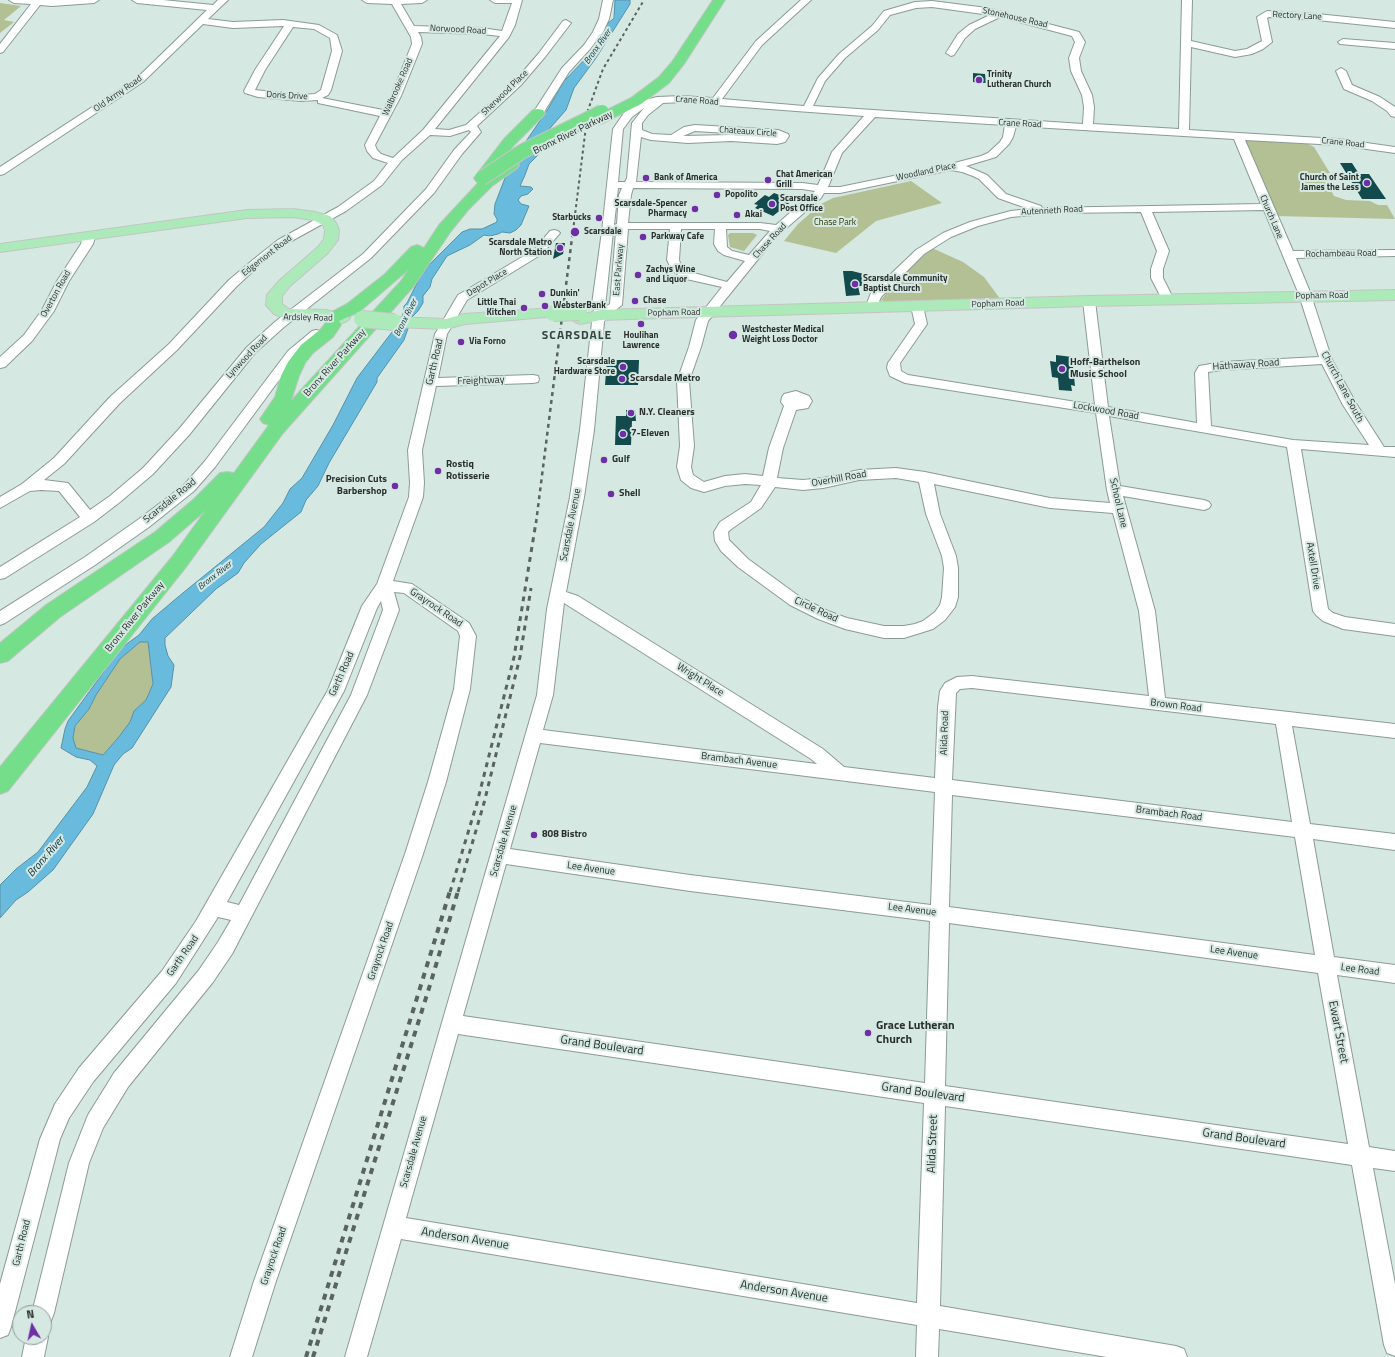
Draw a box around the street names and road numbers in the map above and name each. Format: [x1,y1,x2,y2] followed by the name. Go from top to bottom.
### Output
[981,5,1049,31] street label: Stonehouse Road
[1272,9,1322,23] street label: Rectory Lane
[430,23,486,37] street label: Norwood Road
[380,57,416,117] street label: Walbrooke Road
[479,68,531,118] street label: Sherwood Place
[92,73,144,115] street label: Old Army Road
[266,90,308,102] street label: Doris Drive
[675,94,719,108] street label: Crane Road
[531,109,615,157] street label: Bronx River Parkway
[998,117,1042,131] street label: Crane Road
[719,125,777,139] street label: Chateaux Circle
[1321,135,1365,151] street label: Crane Road
[895,160,957,184] street label: Woodland Place
[1257,194,1285,240] street label: Church Lane
[1021,204,1083,218] street label: Autenrieth Road
[751,221,789,261] street label: Chase Road
[240,233,294,279] street label: Edgemont Road
[611,244,627,296] street label: East Parkway
[1305,248,1377,260] street label: Rochambeau Road
[465,267,509,299] street label: Depot Place
[39,269,73,319] street label: Overton Road
[1295,290,1349,302] street label: Popham Road
[971,298,1025,310] street label: Popham Road
[647,307,701,319] street label: Popham Road
[283,312,333,324] street label: Ardsley Road
[301,327,369,399] street label: Bronx River Parkway
[224,333,270,381] street label: Lynwood Road
[424,338,446,386] street label: Garth Road
[1318,349,1366,425] street label: Church Lane South
[1212,357,1280,373] street label: Hathaway Road
[457,374,505,388] street label: Freightway
[1072,399,1140,423] street label: Lockwood Road
[810,468,868,490] street label: Overhill Road
[141,476,199,526] street label: Scarsdale Road
[1106,477,1130,529] street label: School Lane
[558,488,584,562] street label: Scarsdale Avenue
[1303,541,1323,591] street label: Axtell Drive
[103,579,167,655] street label: Bronx River Parkway
[407,586,465,630] street label: Grayrock Road
[792,595,840,625] street label: Circle Road
[327,650,357,698] street label: Garth Road
[674,661,726,699] street label: Wright Place
[1150,697,1202,715] street label: Brown Road
[938,710,952,756] street label: Alida Road
[700,750,778,772] street label: Brambach Avenue
[488,804,520,878] street label: Scarsdale Avenue
[1135,804,1203,824] street label: Brambach Road
[566,860,616,878] street label: Lee Avenue
[887,901,937,919] street label: Lee Avenue
[365,920,397,982] street label: Grayrock Road
[165,933,201,979] street label: Garth Road
[1209,944,1259,962] street label: Lee Avenue
[1340,962,1380,978] street label: Lee Road
[1325,999,1351,1065] street label: Ewart Street
[559,1033,645,1059] street label: Grand Boulevard
[880,1080,966,1106] street label: Grand Boulevard
[398,1115,430,1189] street label: Scarsdale Avenue
[925,1115,941,1173] street label: Alida Street
[1201,1126,1287,1152] street label: Grand Boulevard
[10,1219,34,1267] street label: Garth Road
[258,1225,290,1287] street label: Grayrock Road
[420,1225,510,1253] street label: Anderson Avenue
[739,1278,829,1306] street label: Anderson Avenue

